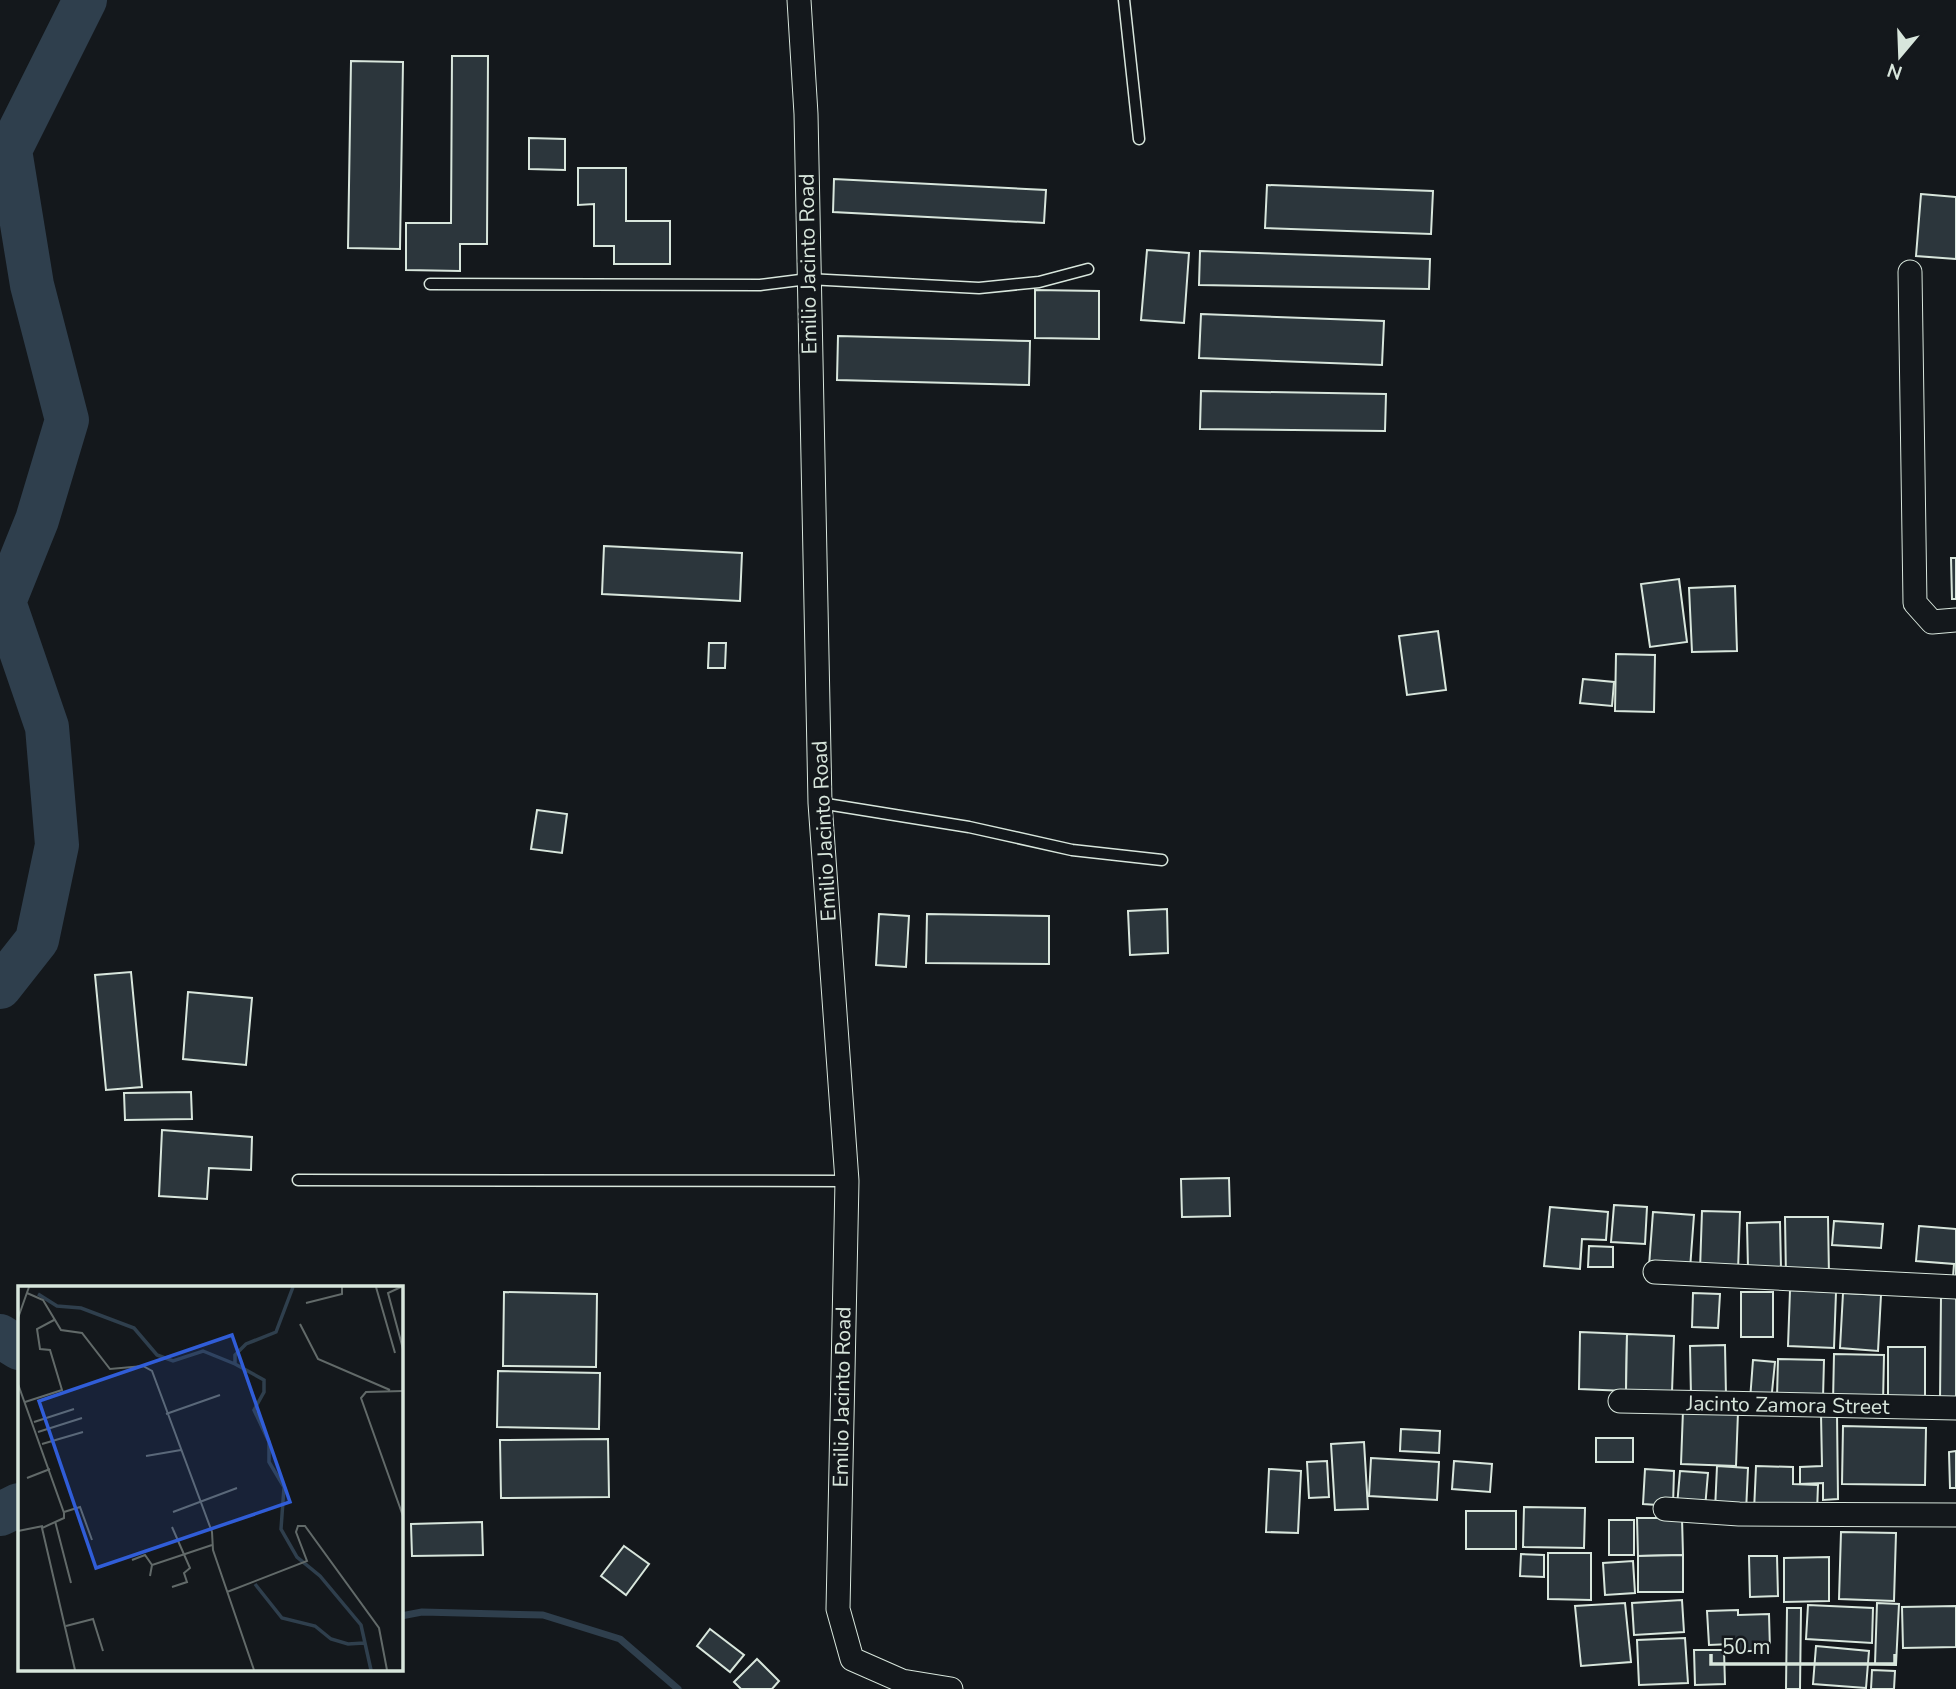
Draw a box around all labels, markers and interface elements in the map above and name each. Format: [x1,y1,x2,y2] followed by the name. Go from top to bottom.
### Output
[1865,21,1935,91] north arrow
[1884,57,1906,86] text: N
[792,173,824,355] street label: Emilio Jacinto Road
[805,740,843,922] street label: Emilio Jacinto Road
[18,1286,402,1672] inset map
[826,1306,858,1488] street label: Emilio Jacinto Road
[1685,1389,1890,1421] street label: Jacinto Zamora Street
[1711,1622,1895,1666] scale bar
[1722,1633,1771,1661] text: 50 m

